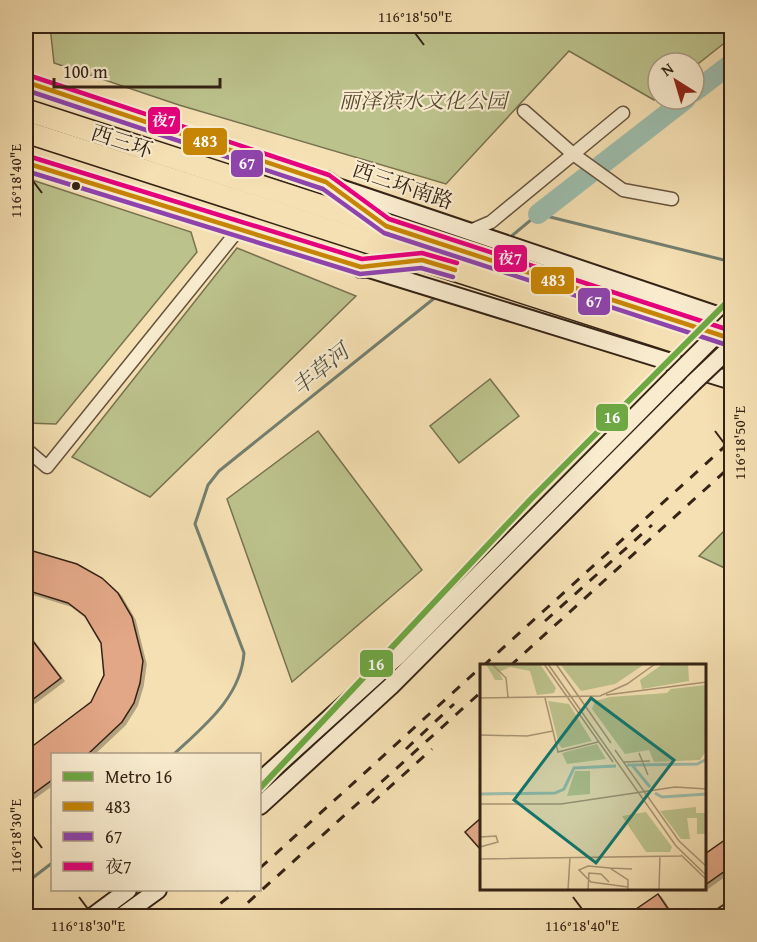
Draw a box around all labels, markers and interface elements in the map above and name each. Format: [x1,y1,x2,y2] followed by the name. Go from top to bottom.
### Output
[378,6,452,27] text: 116°18'50"E
[54,51,220,89] scale bar
[646,51,706,111] north arrow
[655,56,679,82] text: N
[63,58,108,85] text: 100 m
[339,85,510,116] park label: 丽泽滨水文化公园
[147,106,181,135] line badge: 夜7
[152,108,176,132] text: 夜7
[87,117,157,165] street label: 西三环
[182,127,228,156] line badge: 483
[193,129,217,153] text: 483
[5,144,26,218] text: 116°18'40"E
[230,149,264,178] line badge: 67
[239,151,255,175] text: 67
[348,153,458,217] street label: 西三环南路
[70,180,82,192] unlabelled marker
[493,244,528,273] line badge: 夜7
[498,246,522,270] text: 夜7
[530,266,575,295] line badge: 483
[541,268,565,292] text: 483
[577,287,611,316] line badge: 67
[586,289,602,313] text: 67
[284,333,359,402] water label: 丰草河
[595,403,629,432] line badge: 16
[604,405,620,429] text: 16
[729,406,750,480] text: 116°18'50"E
[359,649,394,678] line badge: 16
[368,652,384,676] text: 16
[480,664,706,891] inset map
[51,753,261,891] legend
[105,763,172,790] text: Metro 16
[105,793,131,820] text: 483
[5,799,26,873] text: 116°18'30"E
[105,823,122,850] text: 67
[105,853,132,880] text: 夜7
[51,915,125,936] text: 116°18'30"E
[545,915,619,936] text: 116°18'40"E

